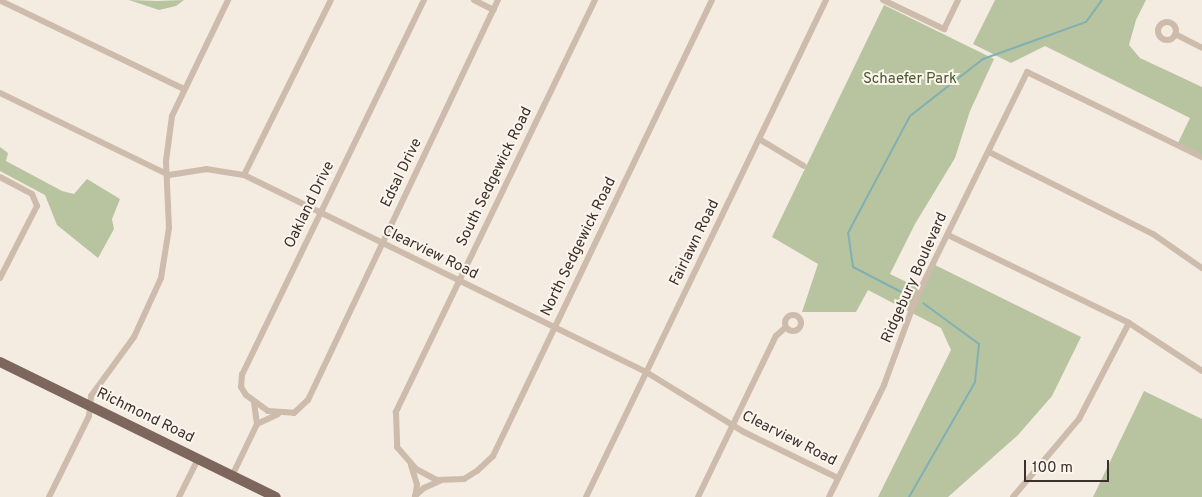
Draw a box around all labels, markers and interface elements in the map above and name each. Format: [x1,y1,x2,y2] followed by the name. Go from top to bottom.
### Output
[863,71,957,89] park label: Schaefer Park
[453,104,537,250] street label: South Sedgewick Road
[378,136,426,210] street label: Edsal Drive
[281,158,339,252] street label: Oakland Drive
[538,175,620,319] street label: North Sedgewick Road
[666,197,724,289] street label: Fairlawn Road
[878,210,952,346] street label: Ridgebury Boulevard
[379,222,481,284] street label: Clearview Road
[93,385,197,447] street label: Richmond Road
[739,407,839,471] street label: Clearview Road
[1027,450,1112,482] scale bar
[1032,459,1073,478] text: 100 m

